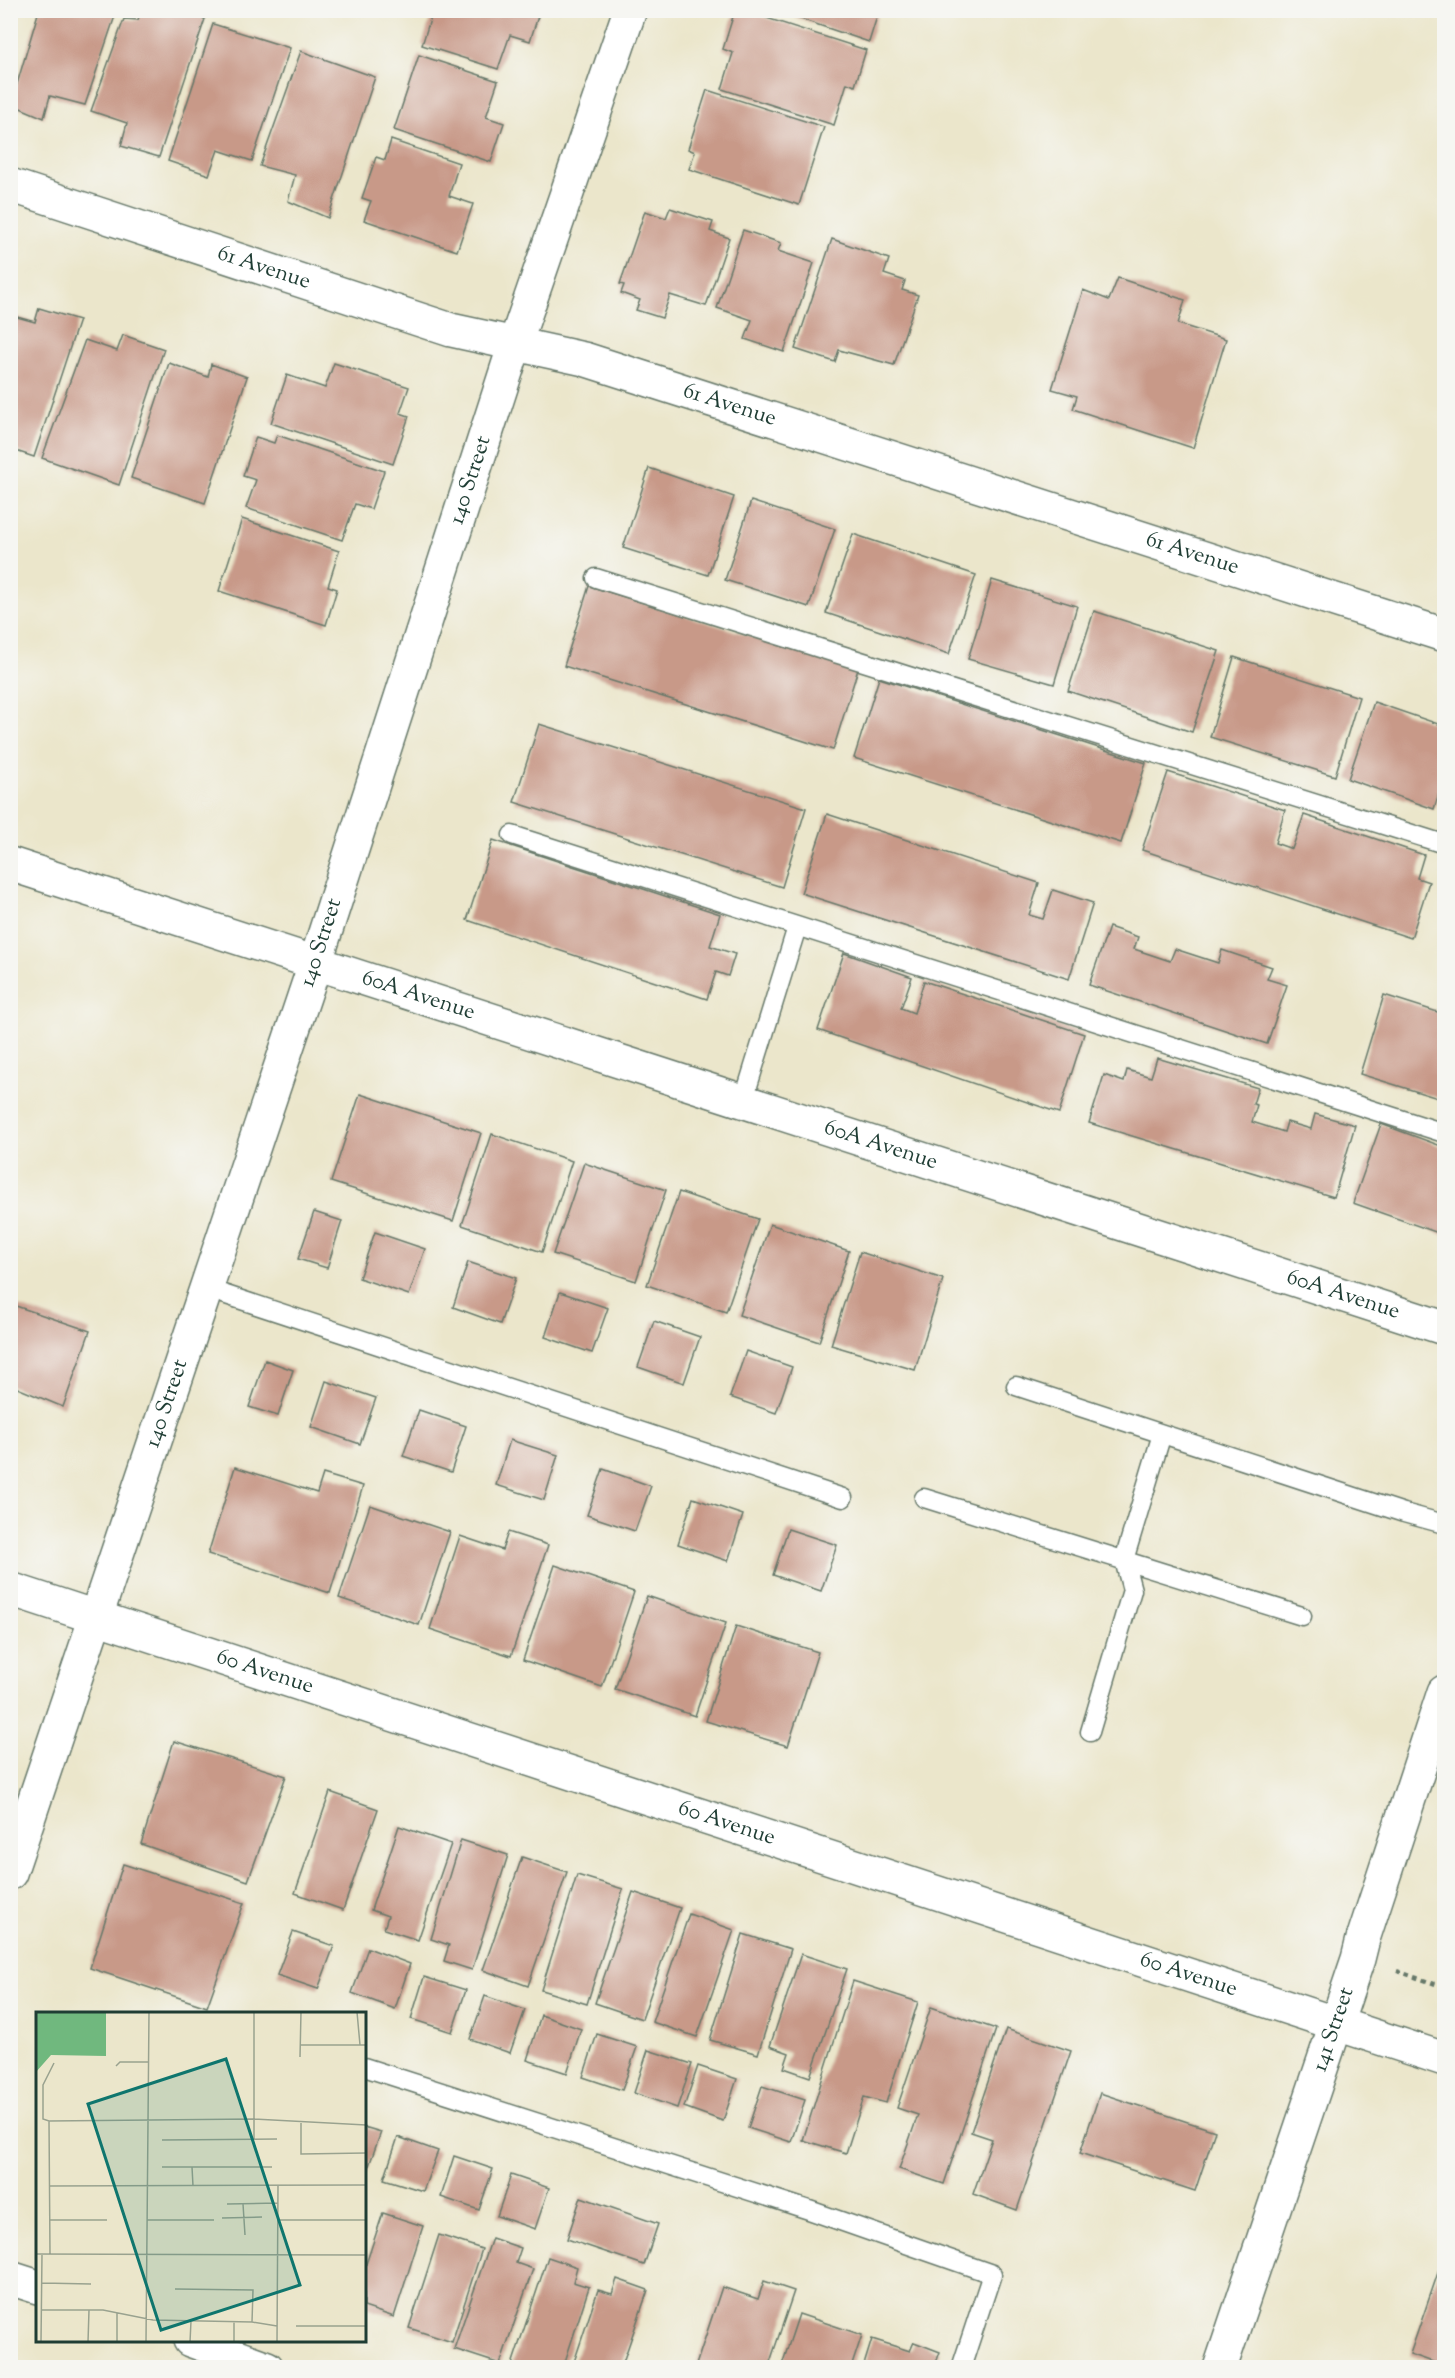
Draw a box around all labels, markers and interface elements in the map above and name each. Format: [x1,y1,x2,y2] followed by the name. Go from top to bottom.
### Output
[213,238,314,299] street label: 61 Avenue
[679,376,780,436] street label: 61 Avenue
[442,431,500,529] street label: 140 Street
[1141,524,1243,584] street label: 61 Avenue
[292,894,351,991] street label: 140 Street
[357,963,479,1029] street label: 60A Avenue
[820,1112,941,1179] street label: 60A Avenue
[1282,1262,1404,1329] street label: 60A Avenue
[138,1355,197,1452] street label: 140 Street
[212,1642,318,1703] street label: 60 Avenue
[674,1793,779,1855] street label: 60 Avenue
[1135,1944,1241,2006] street label: 60 Avenue
[1305,1983,1363,2076] street label: 141 Street
[36,2012,366,2342] inset map

